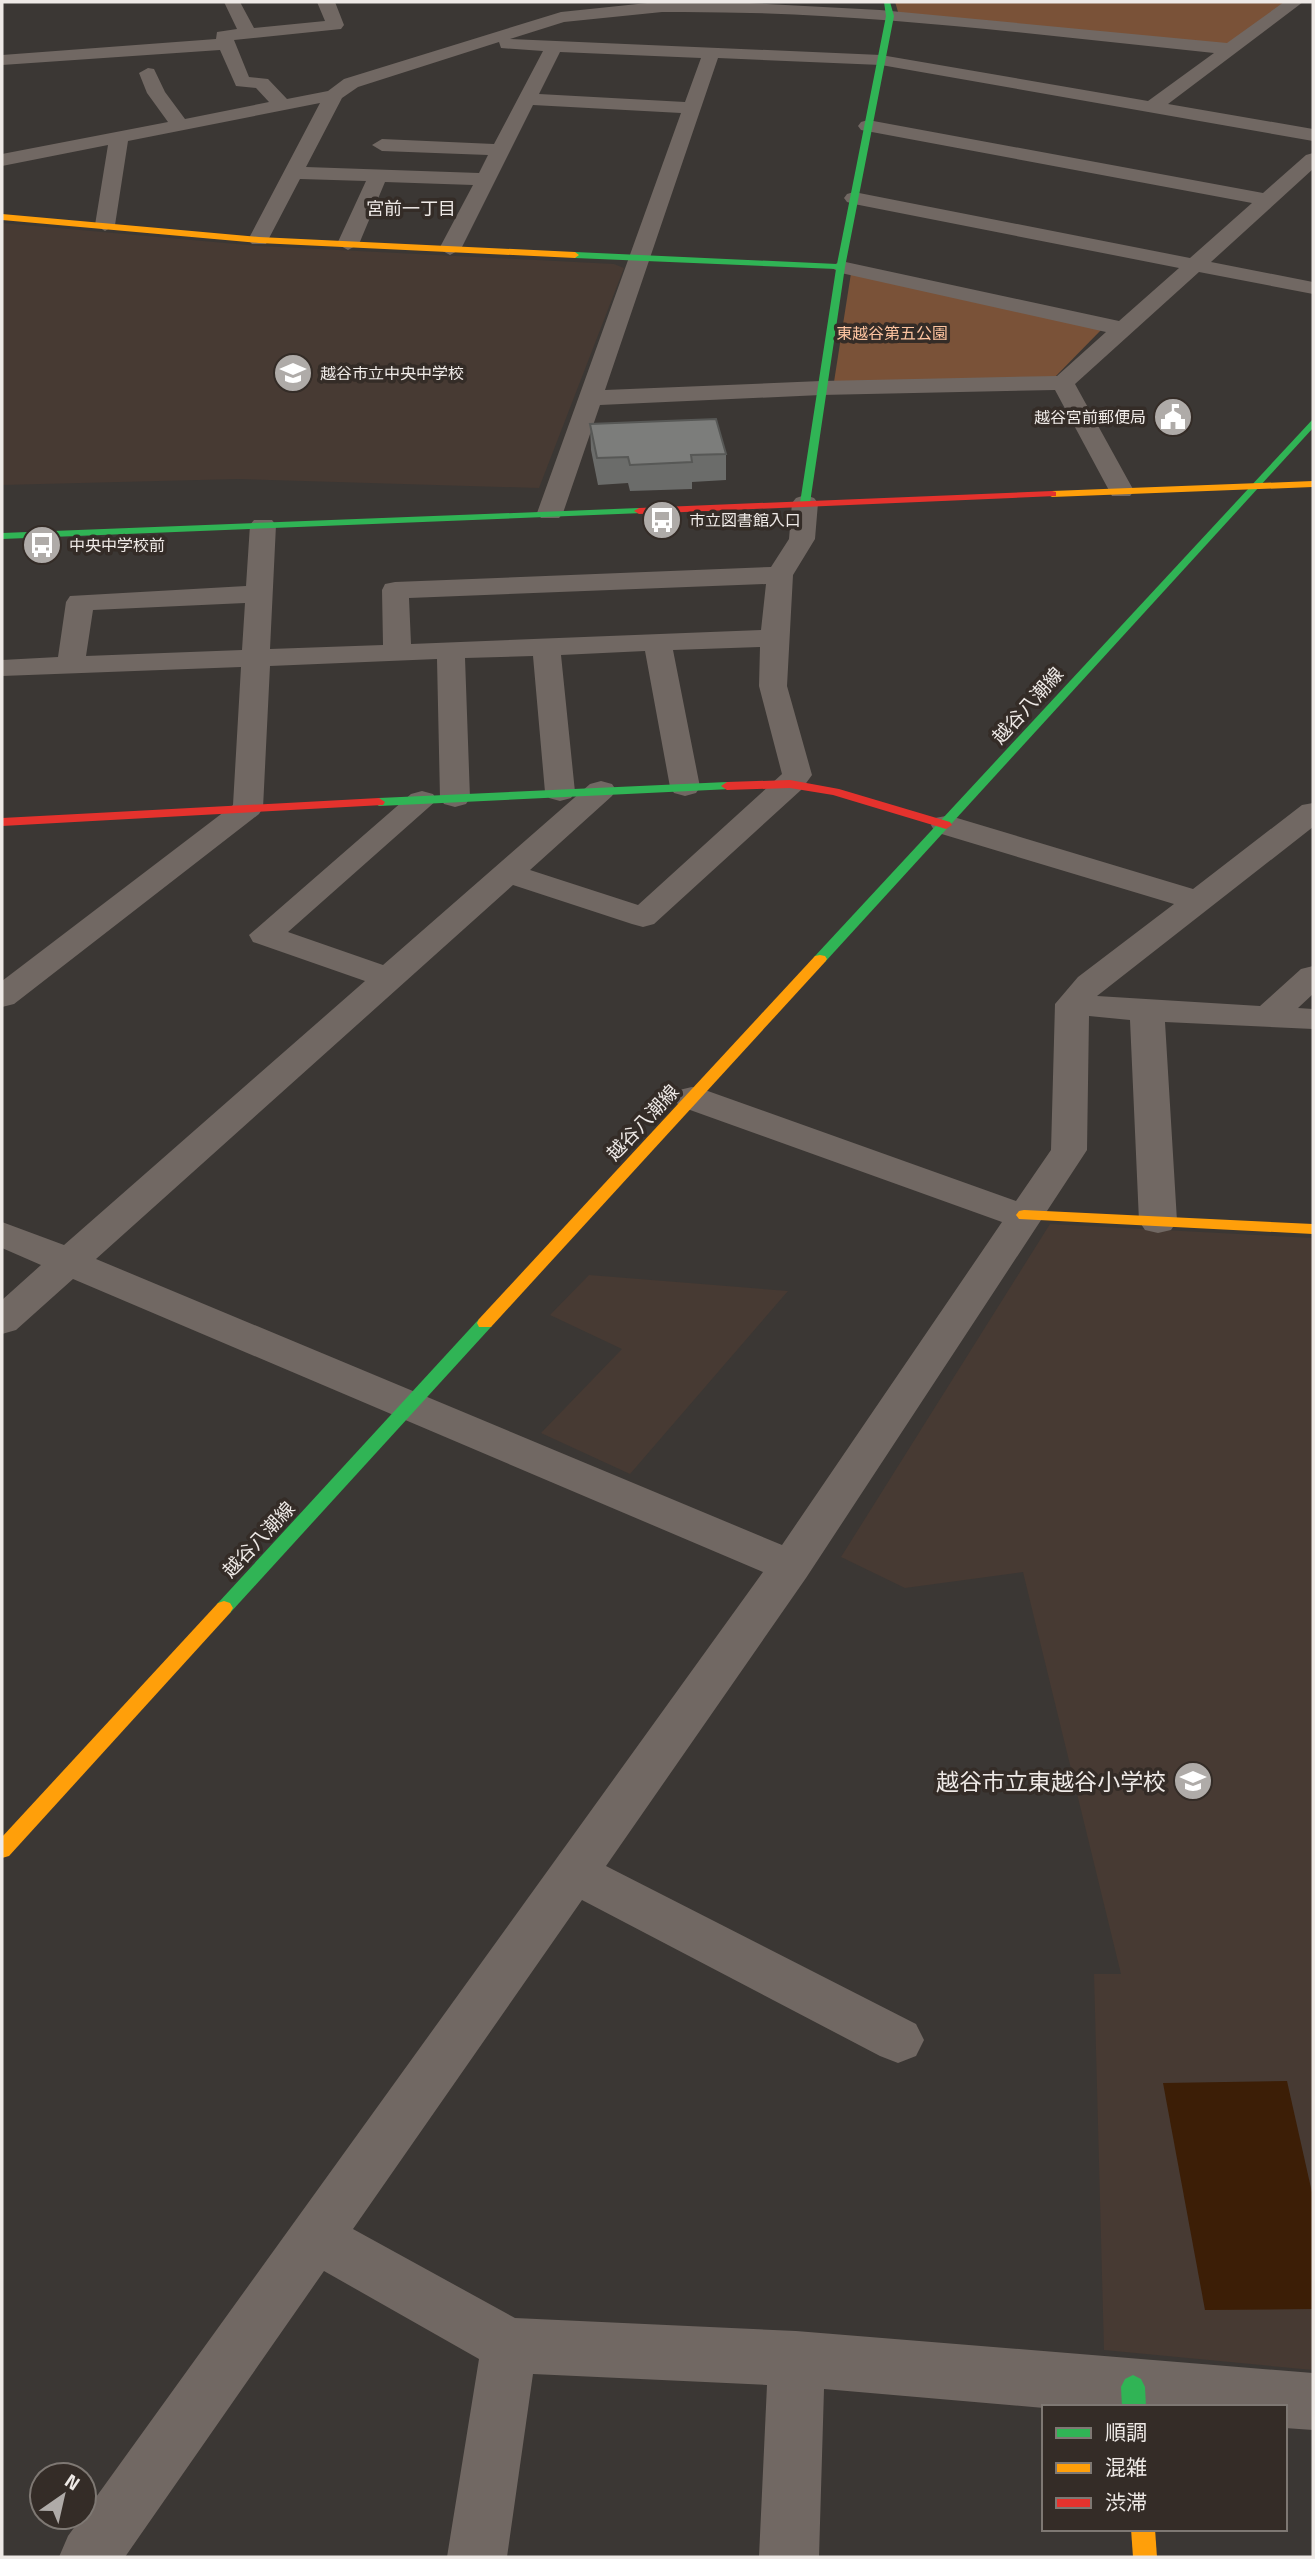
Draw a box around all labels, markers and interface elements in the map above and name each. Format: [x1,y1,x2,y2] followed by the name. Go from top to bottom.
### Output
[366,195,456,222] district label: 宮前一丁目
[836,321,948,345] park label: 東越谷第五公園
[272,352,314,394] school or university icon: 越谷市立中央中学校
[320,361,464,385] place label: 越谷市立中央中学校
[1152,396,1194,438] public building icon: 越谷宮前郵便局
[1034,405,1146,429] place label: 越谷宮前郵便局
[641,499,683,541] bus stop icon: 市立図書館入口
[689,508,801,532] place label: 市立図書館入口
[21,524,63,566] bus stop icon: 中央中学校前
[69,533,165,557] place label: 中央中学校前
[984,660,1070,750] street label: 越谷八潮線
[599,1077,685,1167] street label: 越谷八潮線
[215,1494,301,1584] street label: 越谷八潮線
[1172,1760,1214,1802] school or university icon: 越谷市立東越谷小学校
[936,1764,1166,1799] place label: 越谷市立東越谷小学校
[1042,2405,1287,2531] legend
[1105,2416,1147,2448] text: 順調
[1105,2451,1147,2483] text: 混雑
[28,2461,98,2531] north arrow
[59,2466,86,2497] text: N
[1105,2486,1147,2518] text: 渋滞

